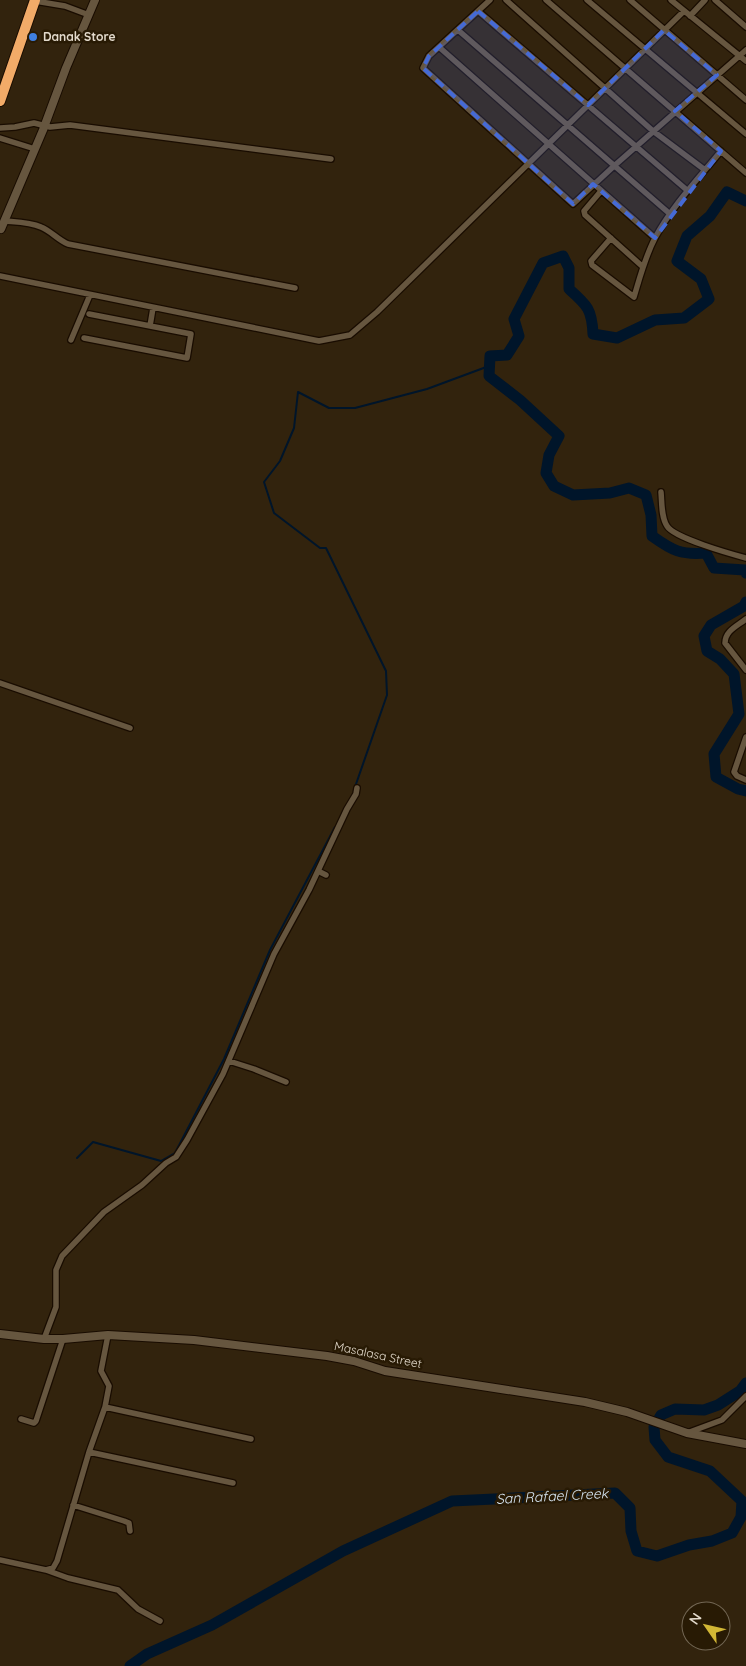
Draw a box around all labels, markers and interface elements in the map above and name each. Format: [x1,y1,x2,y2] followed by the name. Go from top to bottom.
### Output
[43,29,116,44] place label: Danak Store
[27,31,39,43] marker: Danak Store
[333,1338,423,1371] street label: Masalasa Street
[496,1484,610,1508] water label: San Rafael Creek
[681,1601,731,1651] north arrow
[685,1609,706,1628] text: N

